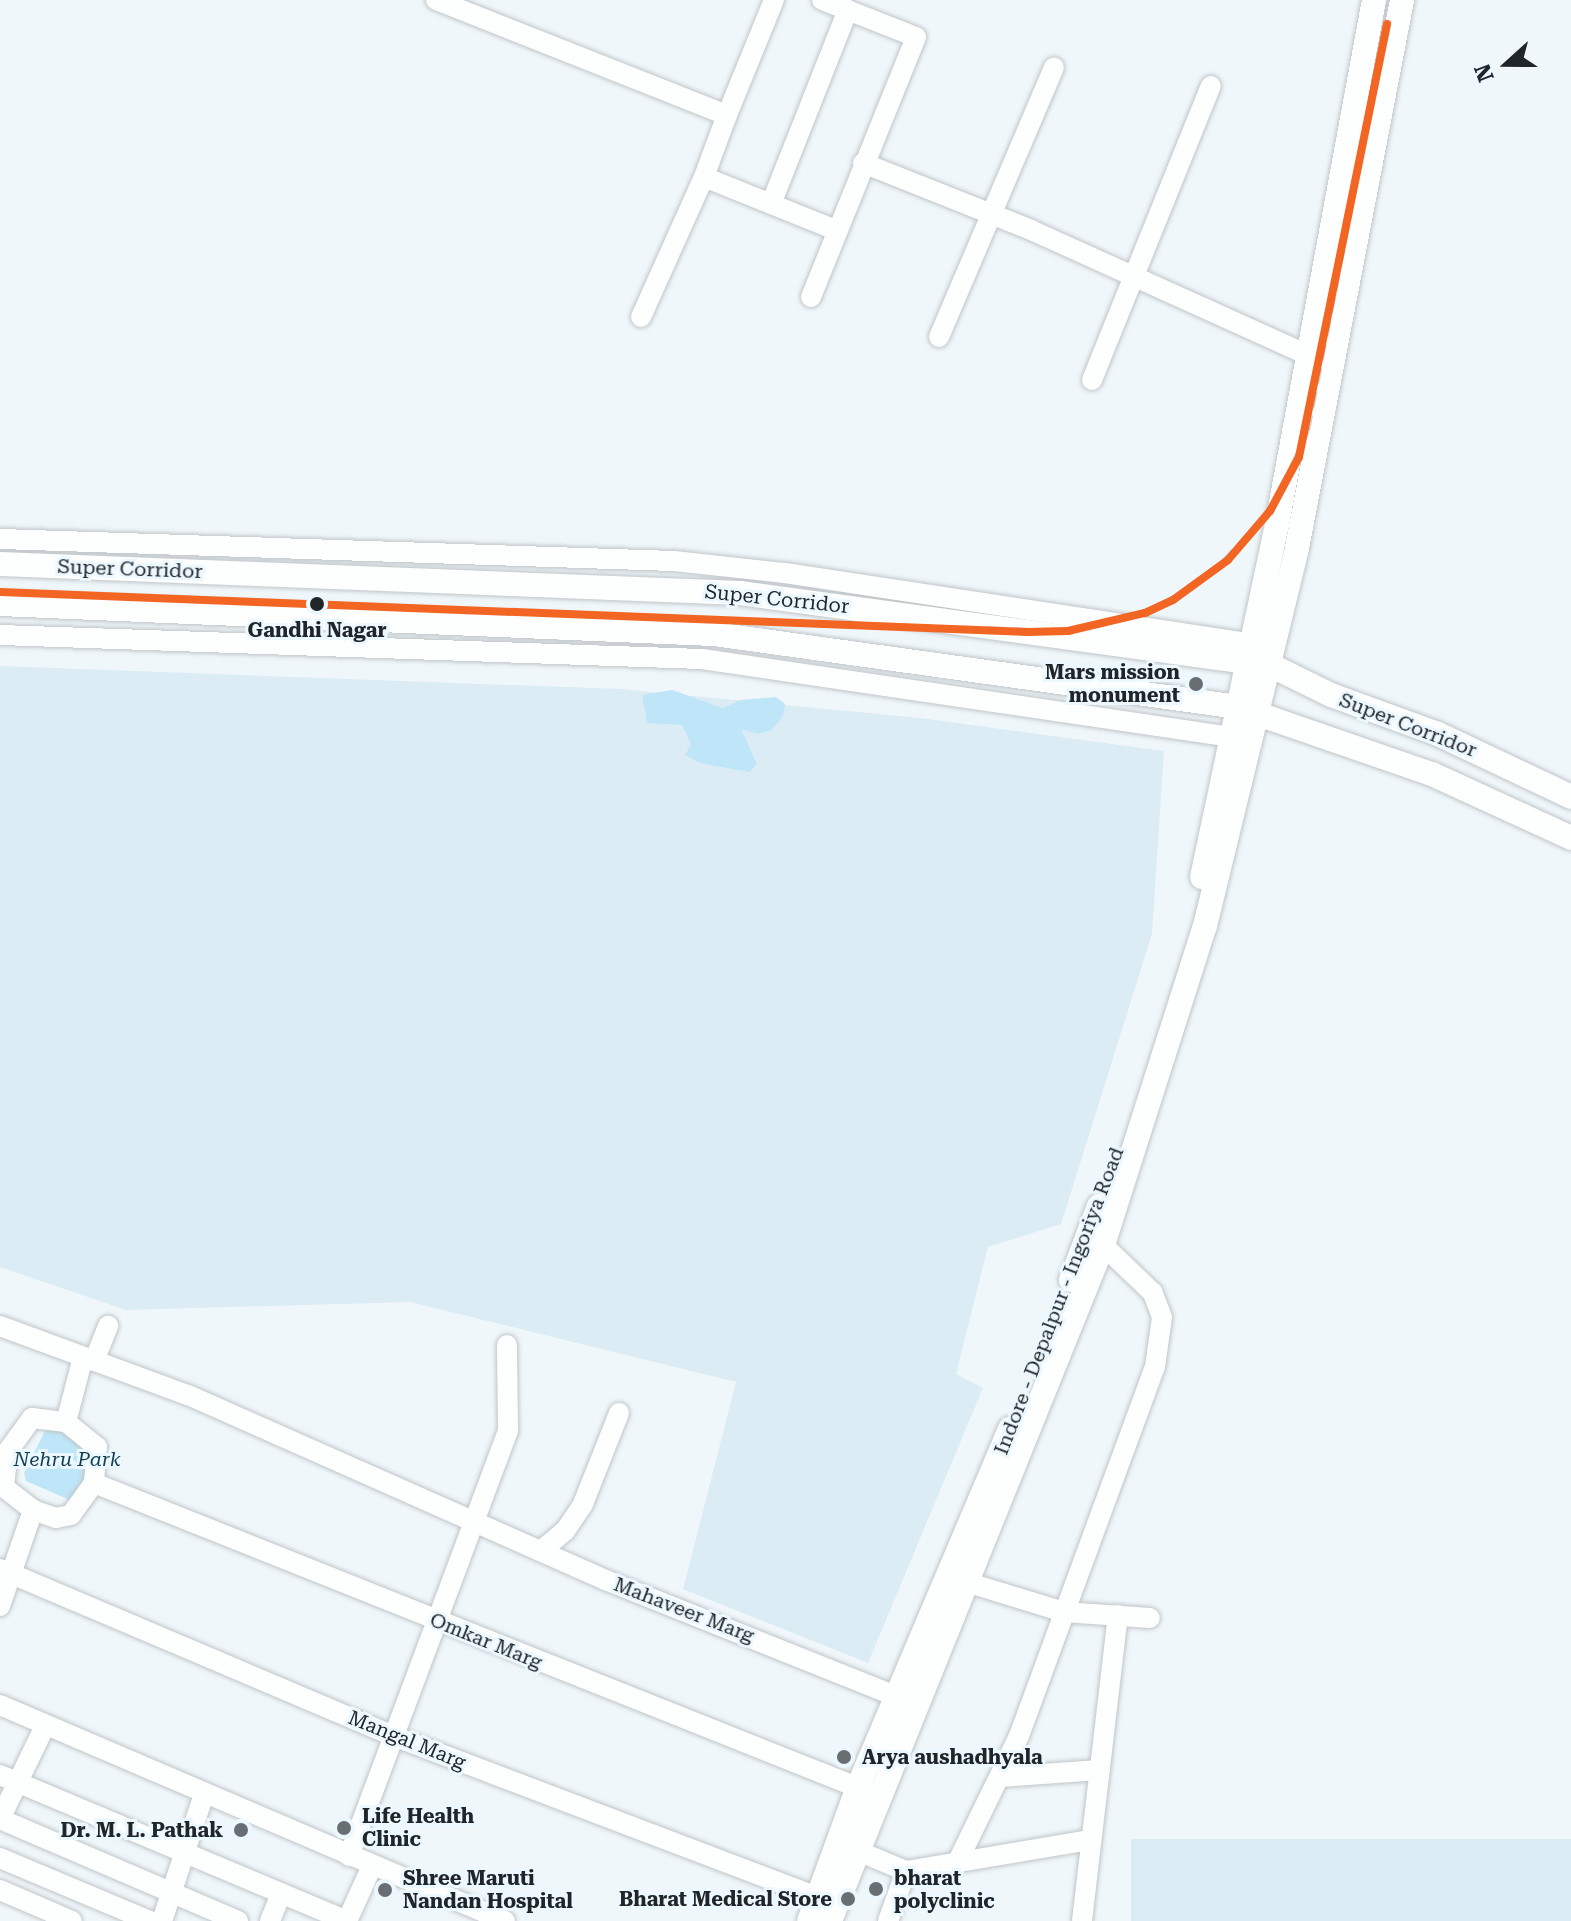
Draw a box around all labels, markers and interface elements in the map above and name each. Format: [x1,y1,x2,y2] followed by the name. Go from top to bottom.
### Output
[1467,24,1547,104] north arrow
[1469,60,1499,85] text: N
[57,554,203,584] street label: Super Corridor
[704,579,850,619] street label: Super Corridor
[306,593,328,615] marker: Gandhi Nagar
[247,618,387,642] place label: Gandhi Nagar
[1045,660,1180,707] place label: Mars mission monument
[1187,675,1205,693] marker: Mars mission monument
[1336,688,1480,762] street label: Super Corridor
[989,1144,1129,1458] street label: Indore - Depalpur - Ingoriya Road
[13,1447,121,1471] park label: Nehru Park
[610,1572,758,1648] street label: Mahaveer Marg
[426,1608,546,1674] street label: Omkar Marg
[345,1706,469,1774] street label: Mangal Marg
[862,1745,1043,1769] place label: Arya aushadhyala
[833,1746,855,1768] marker: Arya aushadhyala
[362,1804,474,1851] place label: Life Health Clinic
[333,1817,355,1839] marker: Life Health Clinic
[60,1818,223,1842] place label: Dr. M. L. Pathak
[230,1819,252,1841] marker: Dr. M. L. Pathak
[403,1866,573,1913] place label: Shree Maruti Nandan Hospital
[894,1866,995,1913] place label: bharat polyclinic
[865,1878,887,1900] marker: bharat polyclinic
[374,1879,396,1901] marker: Shree Maruti Nandan Hospital
[619,1887,832,1911] place label: Bharat Medical Store
[839,1890,857,1908] marker: Bharat Medical Store

